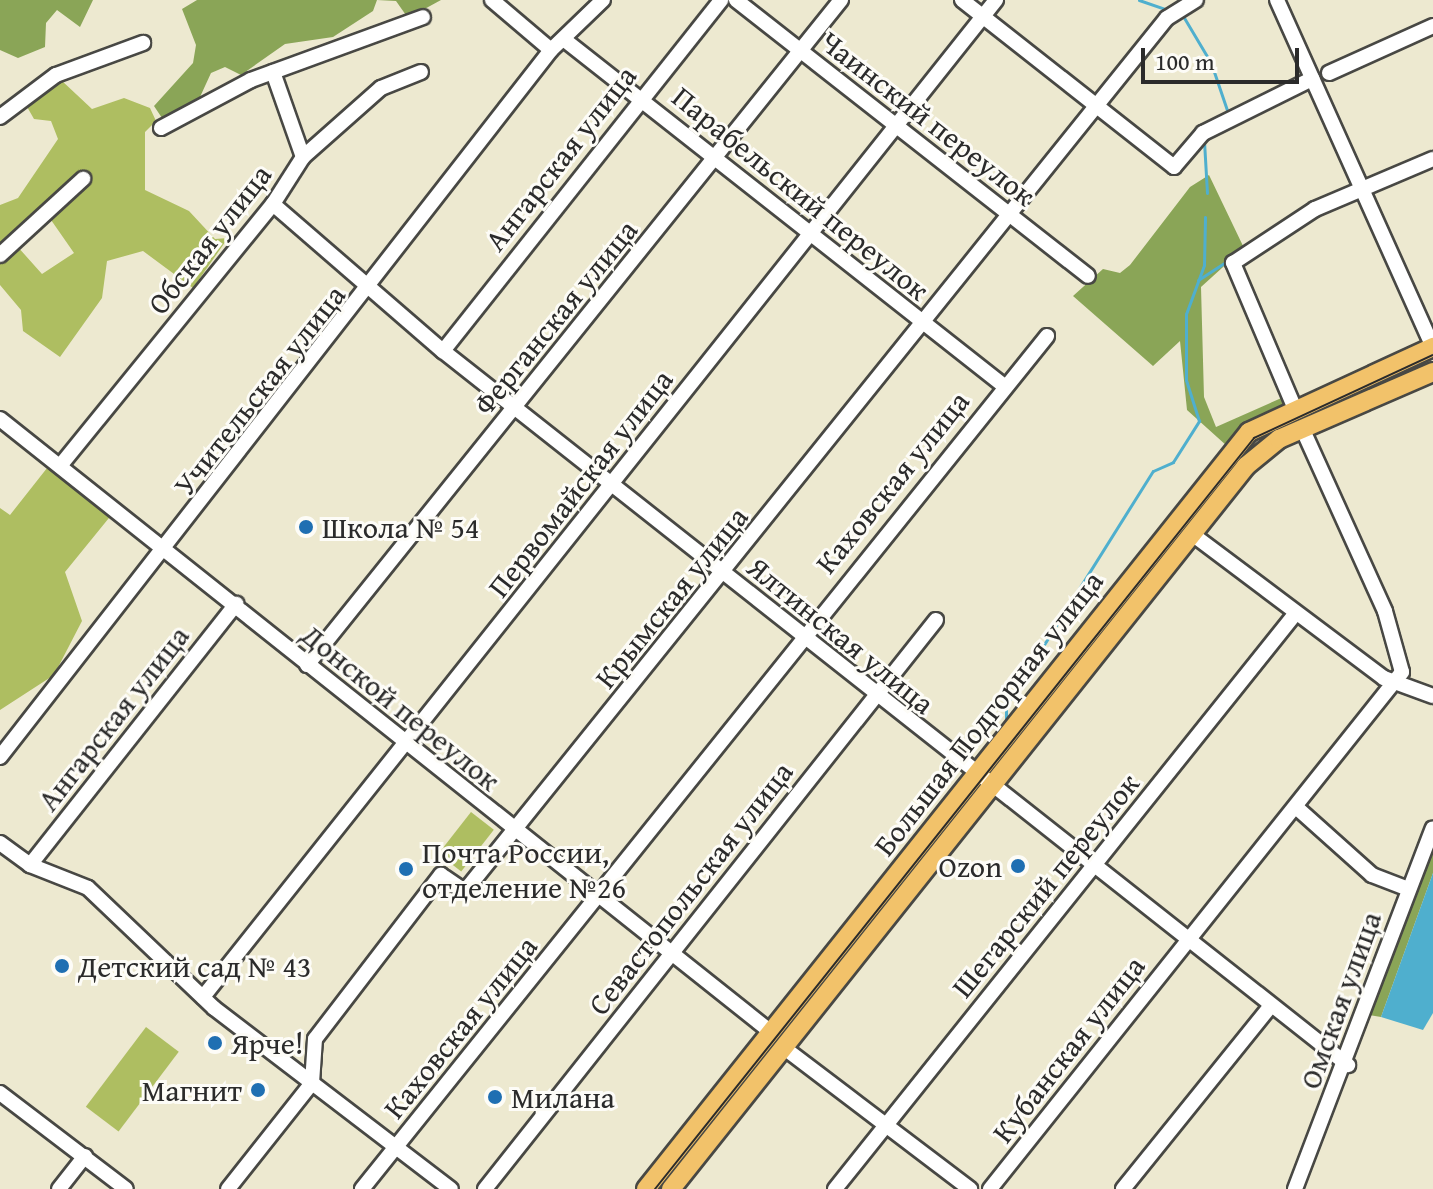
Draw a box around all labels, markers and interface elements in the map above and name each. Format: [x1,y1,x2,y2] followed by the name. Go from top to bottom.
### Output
[813,23,1043,213] street label: Чаинский переулок
[1145,32,1303,82] scale bar
[1155,44,1215,79] text: 100 m
[477,58,643,258] street label: Ангарская улица
[666,78,936,308] street label: Парабельский переулок
[140,157,278,321] street label: Обская улица
[465,212,645,422] street label: Ферганская улица
[166,277,352,503] street label: Учительская улица
[480,362,680,604] street label: Первомайская улица
[808,384,976,580] street label: Каховская улица
[587,499,755,695] street label: Крымская улица
[322,509,479,545] place label: Школа № 54
[297,518,315,536] marker: Школа № 54
[740,549,942,721] street label: Ялтинская улица
[866,563,1110,863] street label: Большая Подгорная улица
[295,616,507,798] street label: Донской переулок
[30,618,196,818] street label: Ангарская улица
[580,754,800,1022] street label: Севастопольская улица
[944,766,1146,1004] street label: Шегарский переулок
[422,834,626,904] place label: Почта России, отделение №26
[938,848,1002,884] place label: Ozon
[1009,857,1027,875] marker: Ozon
[397,860,415,878] marker: Почта России, отделение №26
[1291,907,1389,1093] street label: Омская улица
[376,929,544,1125] street label: Каховская улица
[78,948,311,984] place label: Детский сад № 43
[984,949,1152,1149] street label: Кубанская улица
[53,957,71,975] marker: Детский сад № 43
[231,1025,303,1061] place label: Ярче!
[206,1034,224,1052] marker: Ярче!
[142,1072,242,1108] place label: Магнит
[511,1079,615,1115] place label: Милана
[249,1081,267,1099] marker: Магнит
[486,1088,504,1106] marker: Милана

